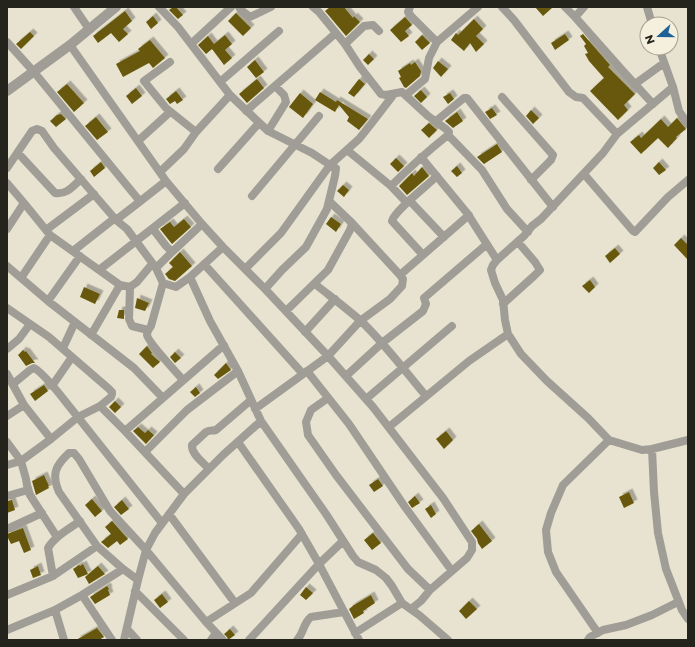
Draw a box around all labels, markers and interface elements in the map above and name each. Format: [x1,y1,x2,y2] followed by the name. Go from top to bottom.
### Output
[639,16,679,56] north arrow
[642,33,658,46] text: N

